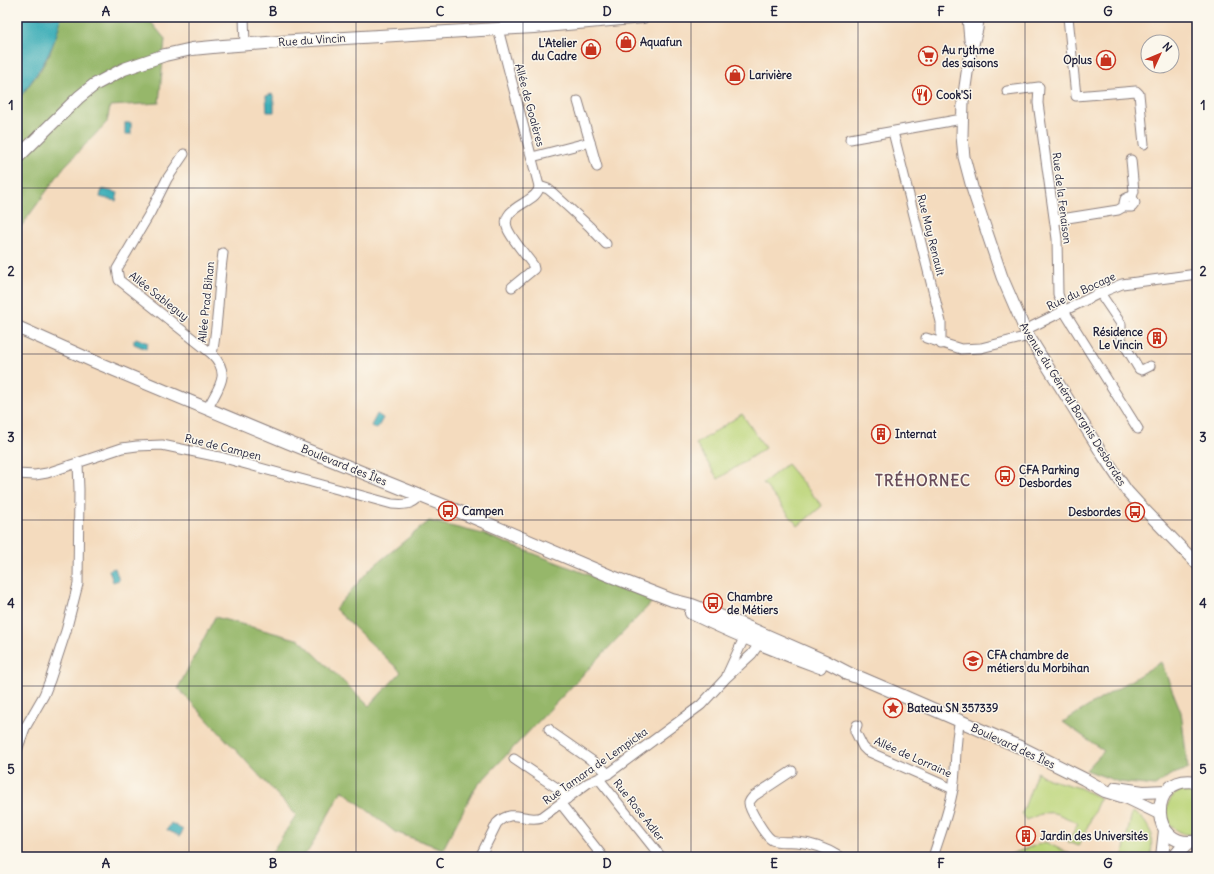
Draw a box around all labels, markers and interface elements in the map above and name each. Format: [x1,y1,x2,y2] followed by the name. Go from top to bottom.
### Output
[102,3,111,20] text: A
[269,3,278,20] text: B
[436,3,445,20] text: C
[602,3,612,20] text: D
[770,3,778,20] text: E
[937,3,945,20] text: F
[1103,3,1113,20] text: G
[278,31,346,49] street label: Rue du Vincin
[615,31,637,53] shop icon: Aquafun
[1140,34,1180,74] north arrow
[640,35,683,50] place label: Aquafun
[532,36,577,63] place label: L'Atelier du Cadre
[580,38,602,60] shop icon: L'Atelier du Cadre
[1160,39,1175,55] text: N
[942,43,998,70] place label: Au rythme des saisons
[917,45,939,67] supermarket icon: Au rythme des saisons
[1095,49,1117,71] shop icon: Oplus
[1063,53,1092,68] place label: Oplus
[512,62,548,148] street label: Allée de Goalères
[724,64,746,86] shop icon: Larivière
[749,68,792,82] place label: Larivière
[911,84,933,106] restaurant icon: Cook'Si
[936,88,972,102] place label: Cook'Si
[8,97,14,114] text: 1
[1200,97,1206,114] text: 1
[1049,151,1075,245] street label: Rue de la Fenaison
[914,193,948,278] street label: Rue May Renault
[195,261,217,343] street label: Allée Prad Bihan
[7,263,15,280] text: 2
[1199,263,1207,280] text: 2
[126,268,192,324] street label: Allée Sableguy
[1044,269,1118,313] street label: Rue du Bocage
[1017,320,1129,488] street label: Avenue du Général Borgnis Desbordes
[1093,325,1144,352] place label: Résidence Le Vincin
[1146,327,1168,349] building icon: Résidence Le Vincin
[870,423,892,445] building icon: Internat
[895,427,937,441] place label: Internat
[7,429,15,446] text: 3
[1199,429,1207,446] text: 3
[183,431,263,463] street label: Rue de Campen
[299,440,389,489] street label: Boulevard des Îles
[1019,463,1079,490] place label: CFA Parking Desbordes
[994,465,1016,487] bus stop icon: CFA Parking Desbordes
[875,470,971,490] district label: TRÉHORNEC
[437,500,459,522] bus stop icon: Campen
[1124,501,1146,523] bus stop icon: Desbordes
[462,504,504,519] place label: Campen
[1068,505,1121,519] place label: Desbordes
[727,590,778,617] place label: Chambre de Métiers
[702,592,724,614] bus stop icon: Chambre de Métiers
[7,595,15,612] text: 4
[1199,595,1207,612] text: 4
[987,648,1090,675] place label: CFA chambre de métiers du Morbihan
[962,650,984,672] school or university icon: CFA chambre de métiers du Morbihan
[882,697,904,719] place icon: Bateau SN 357339
[907,701,998,715] place label: Bateau SN 357339
[969,719,1058,772] street label: Boulevard des Îles
[540,725,650,807] street label: Rue Tamara de Lempicka
[872,734,954,780] street label: Allée de Lorraine
[7,761,15,778] text: 5
[1199,761,1207,778] text: 5
[610,776,668,844] street label: Rue Rose Adler
[1015,825,1037,847] building icon: Jardin des Universités
[1040,829,1148,843] place label: Jardin des Universités
[102,855,111,872] text: A
[269,855,278,872] text: B
[436,855,445,872] text: C
[602,855,612,872] text: D
[770,855,778,872] text: E
[937,855,945,872] text: F
[1103,855,1113,872] text: G

